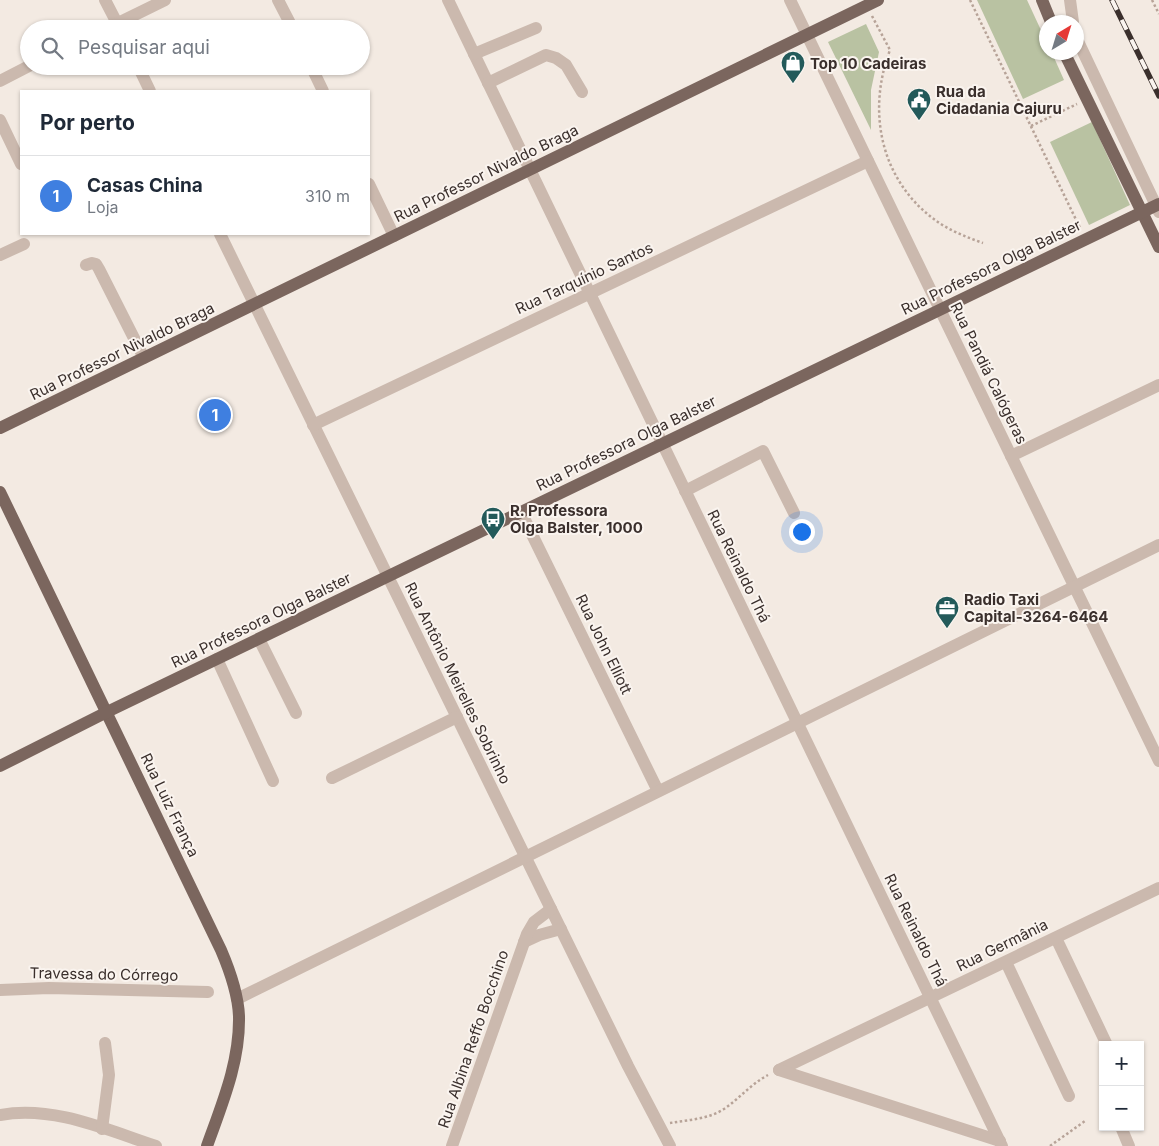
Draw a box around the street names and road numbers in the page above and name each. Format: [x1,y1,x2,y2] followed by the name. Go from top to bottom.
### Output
[391,120,581,226] street label: Rua Professor Nivaldo Braga
[898,215,1084,319] street label: Rua Professora Olga Balster
[512,238,656,318] street label: Rua Tarquínio Santos
[27,298,217,404] street label: Rua Professor Nivaldo Braga
[946,299,1032,447] street label: Rua Pandiá Calógeras
[533,391,719,495] street label: Rua Professora Olga Balster
[703,506,775,626] street label: Rua Reinaldo Thá
[168,568,354,672] street label: Rua Professora Olga Balster
[401,579,515,787] street label: Rua Antônio Meirelles Sobrinho
[572,591,636,697] street label: Rua John Elliott
[137,750,203,860] street label: Rua Luiz França
[880,870,952,990] street label: Rua Reinaldo Thá
[953,915,1051,975] street label: Rua Germânia
[434,947,512,1131] street label: Rua Albina Reffo Bocchino
[30,963,178,985] street label: Travessa do Córrego

